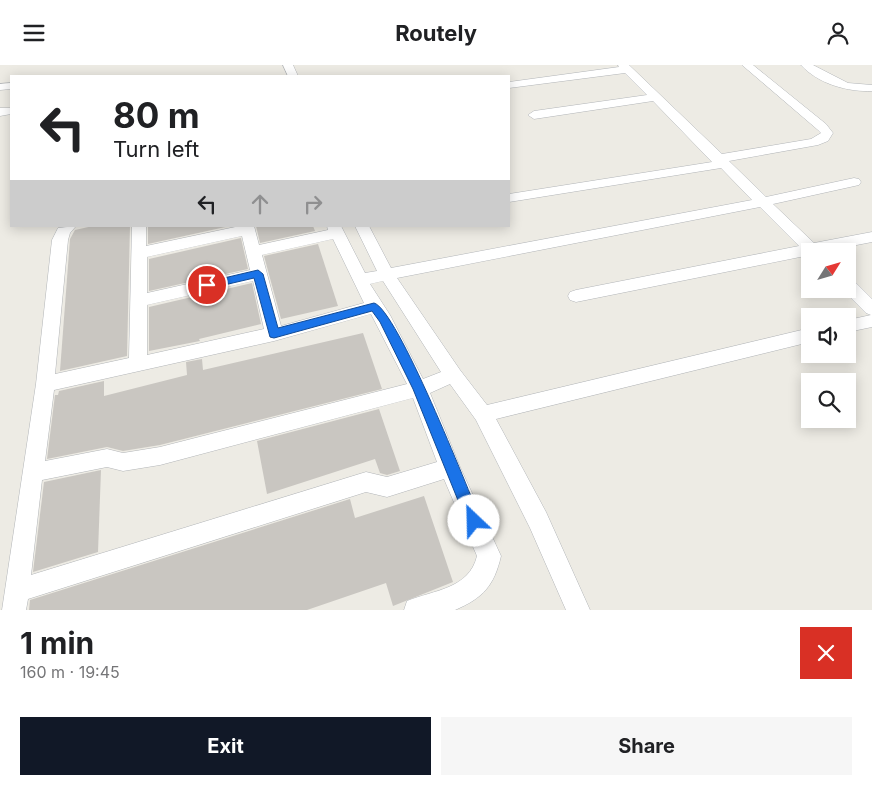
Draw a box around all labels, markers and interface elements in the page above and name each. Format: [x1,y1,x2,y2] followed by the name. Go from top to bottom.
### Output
[20,19,48,47] icon: menu
[824,19,852,47] icon: person
[395,20,477,46] text: Routely
[113,94,200,136] text: 80 m
[30,95,95,160] icon: left
[113,136,199,162] text: Turn left
[193,190,221,218] icon: left
[246,190,274,218] icon: ahead
[299,190,327,218] icon: right
[801,243,856,297] north arrow
[801,243,856,428] map controls
[186,264,228,306] pin
[193,271,221,299] icon: arrive
[801,308,856,363] button: sound
[801,373,856,428] button: search
[447,494,499,546] position arrow
[20,625,94,661] text: 1 min
[800,627,852,679] button: close
[20,662,120,682] text: 160 m · 19:45
[20,717,431,775] button: Exit
[441,717,852,775] button: Share

